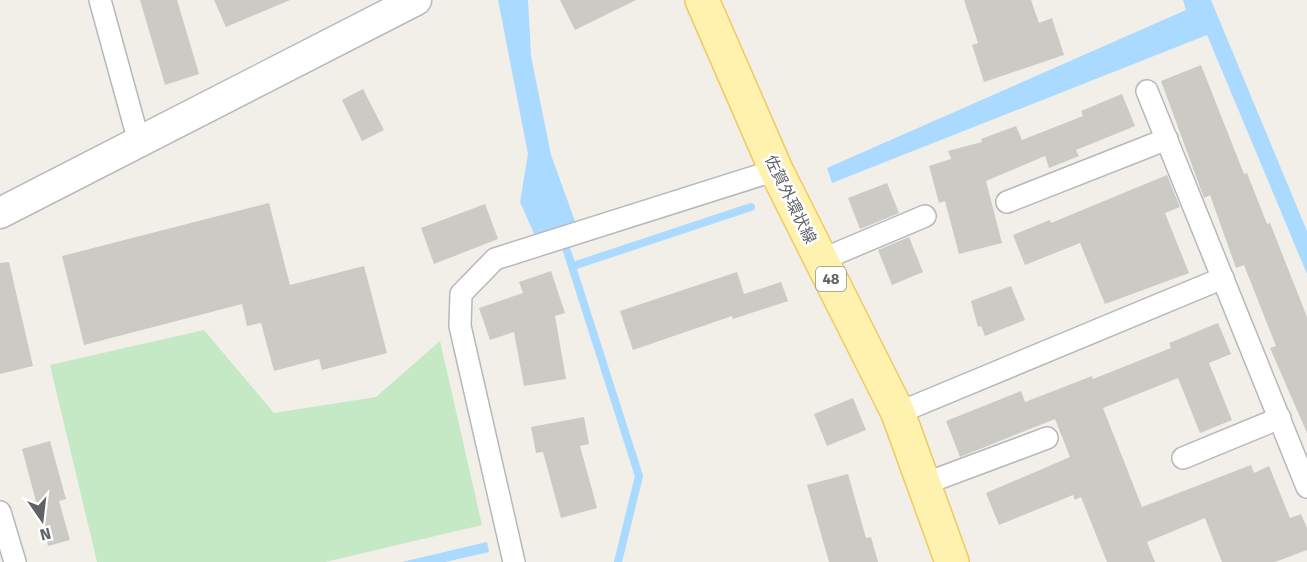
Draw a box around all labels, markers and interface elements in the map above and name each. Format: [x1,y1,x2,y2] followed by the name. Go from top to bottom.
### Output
[761,152,820,247] street label: 佐賀外環状線
[816,267,846,291] road number: 48
[12,490,72,550] north arrow
[38,524,53,545] text: N

